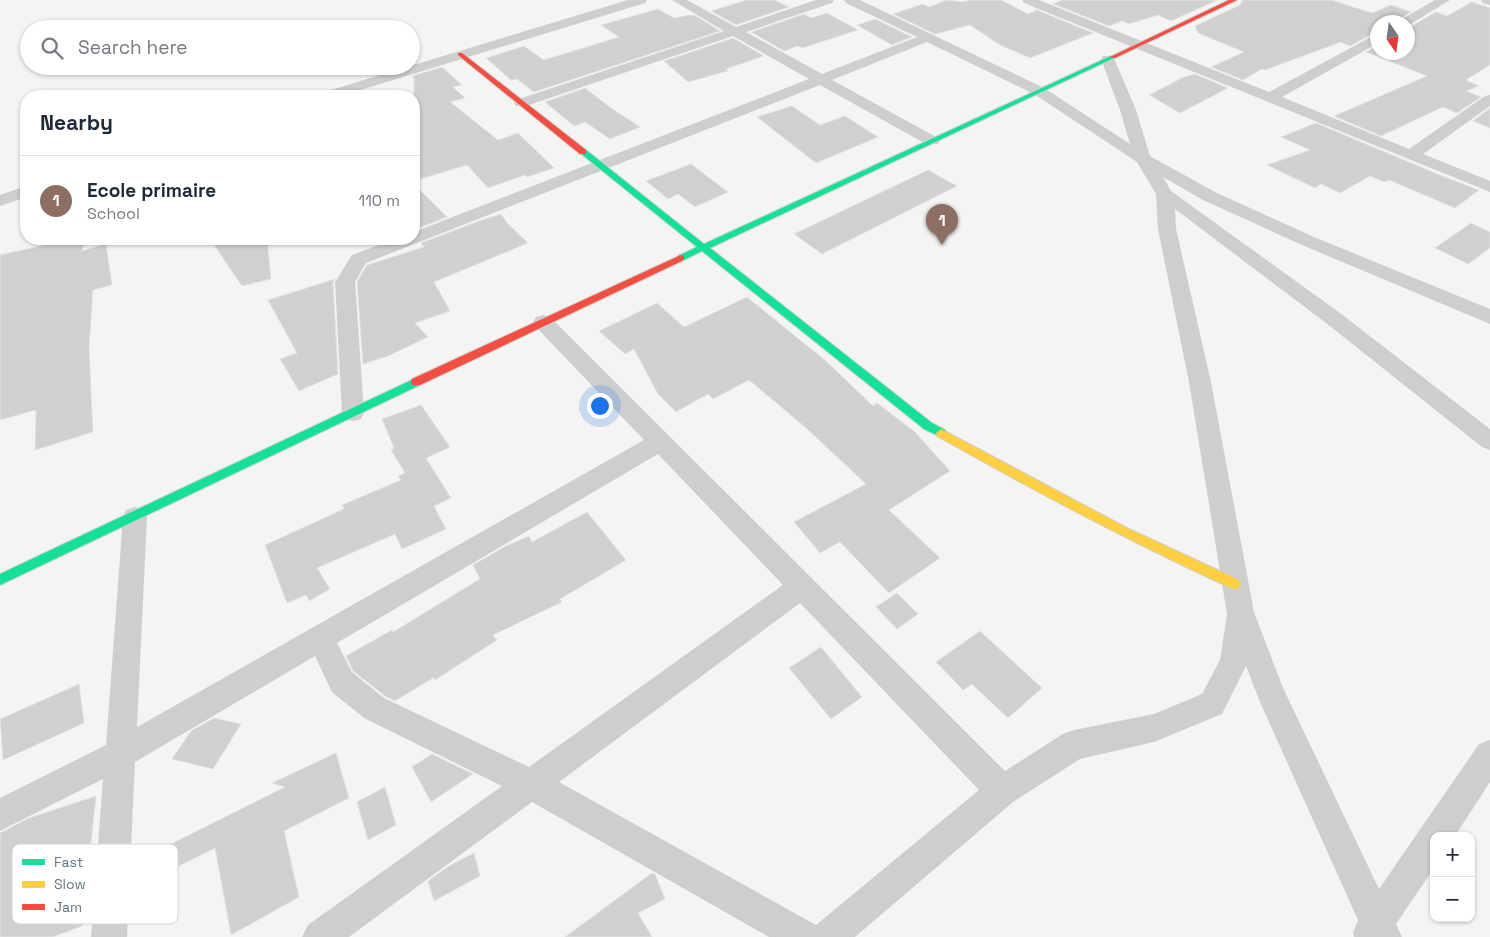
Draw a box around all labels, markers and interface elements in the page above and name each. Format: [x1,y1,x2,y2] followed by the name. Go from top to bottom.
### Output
[1370,15,1415,60] north arrow
[20,20,420,75] search box
[38,34,66,62] icon: search
[78,35,188,60] text: Search here
[40,109,113,136] text: Nearby
[87,178,216,203] text: Ecole primaire
[52,190,60,211] text: 1
[358,190,400,211] text: 110 m
[87,203,140,224] text: School
[926,204,958,245] pin: 1
[587,393,613,419] your location
[1430,832,1475,922] map controls
[1430,832,1475,877] button: +
[12,844,178,924] legend
[54,853,83,871] text: Fast
[54,875,86,893] text: Slow
[1430,877,1475,922] button: −
[54,898,82,916] text: Jam

